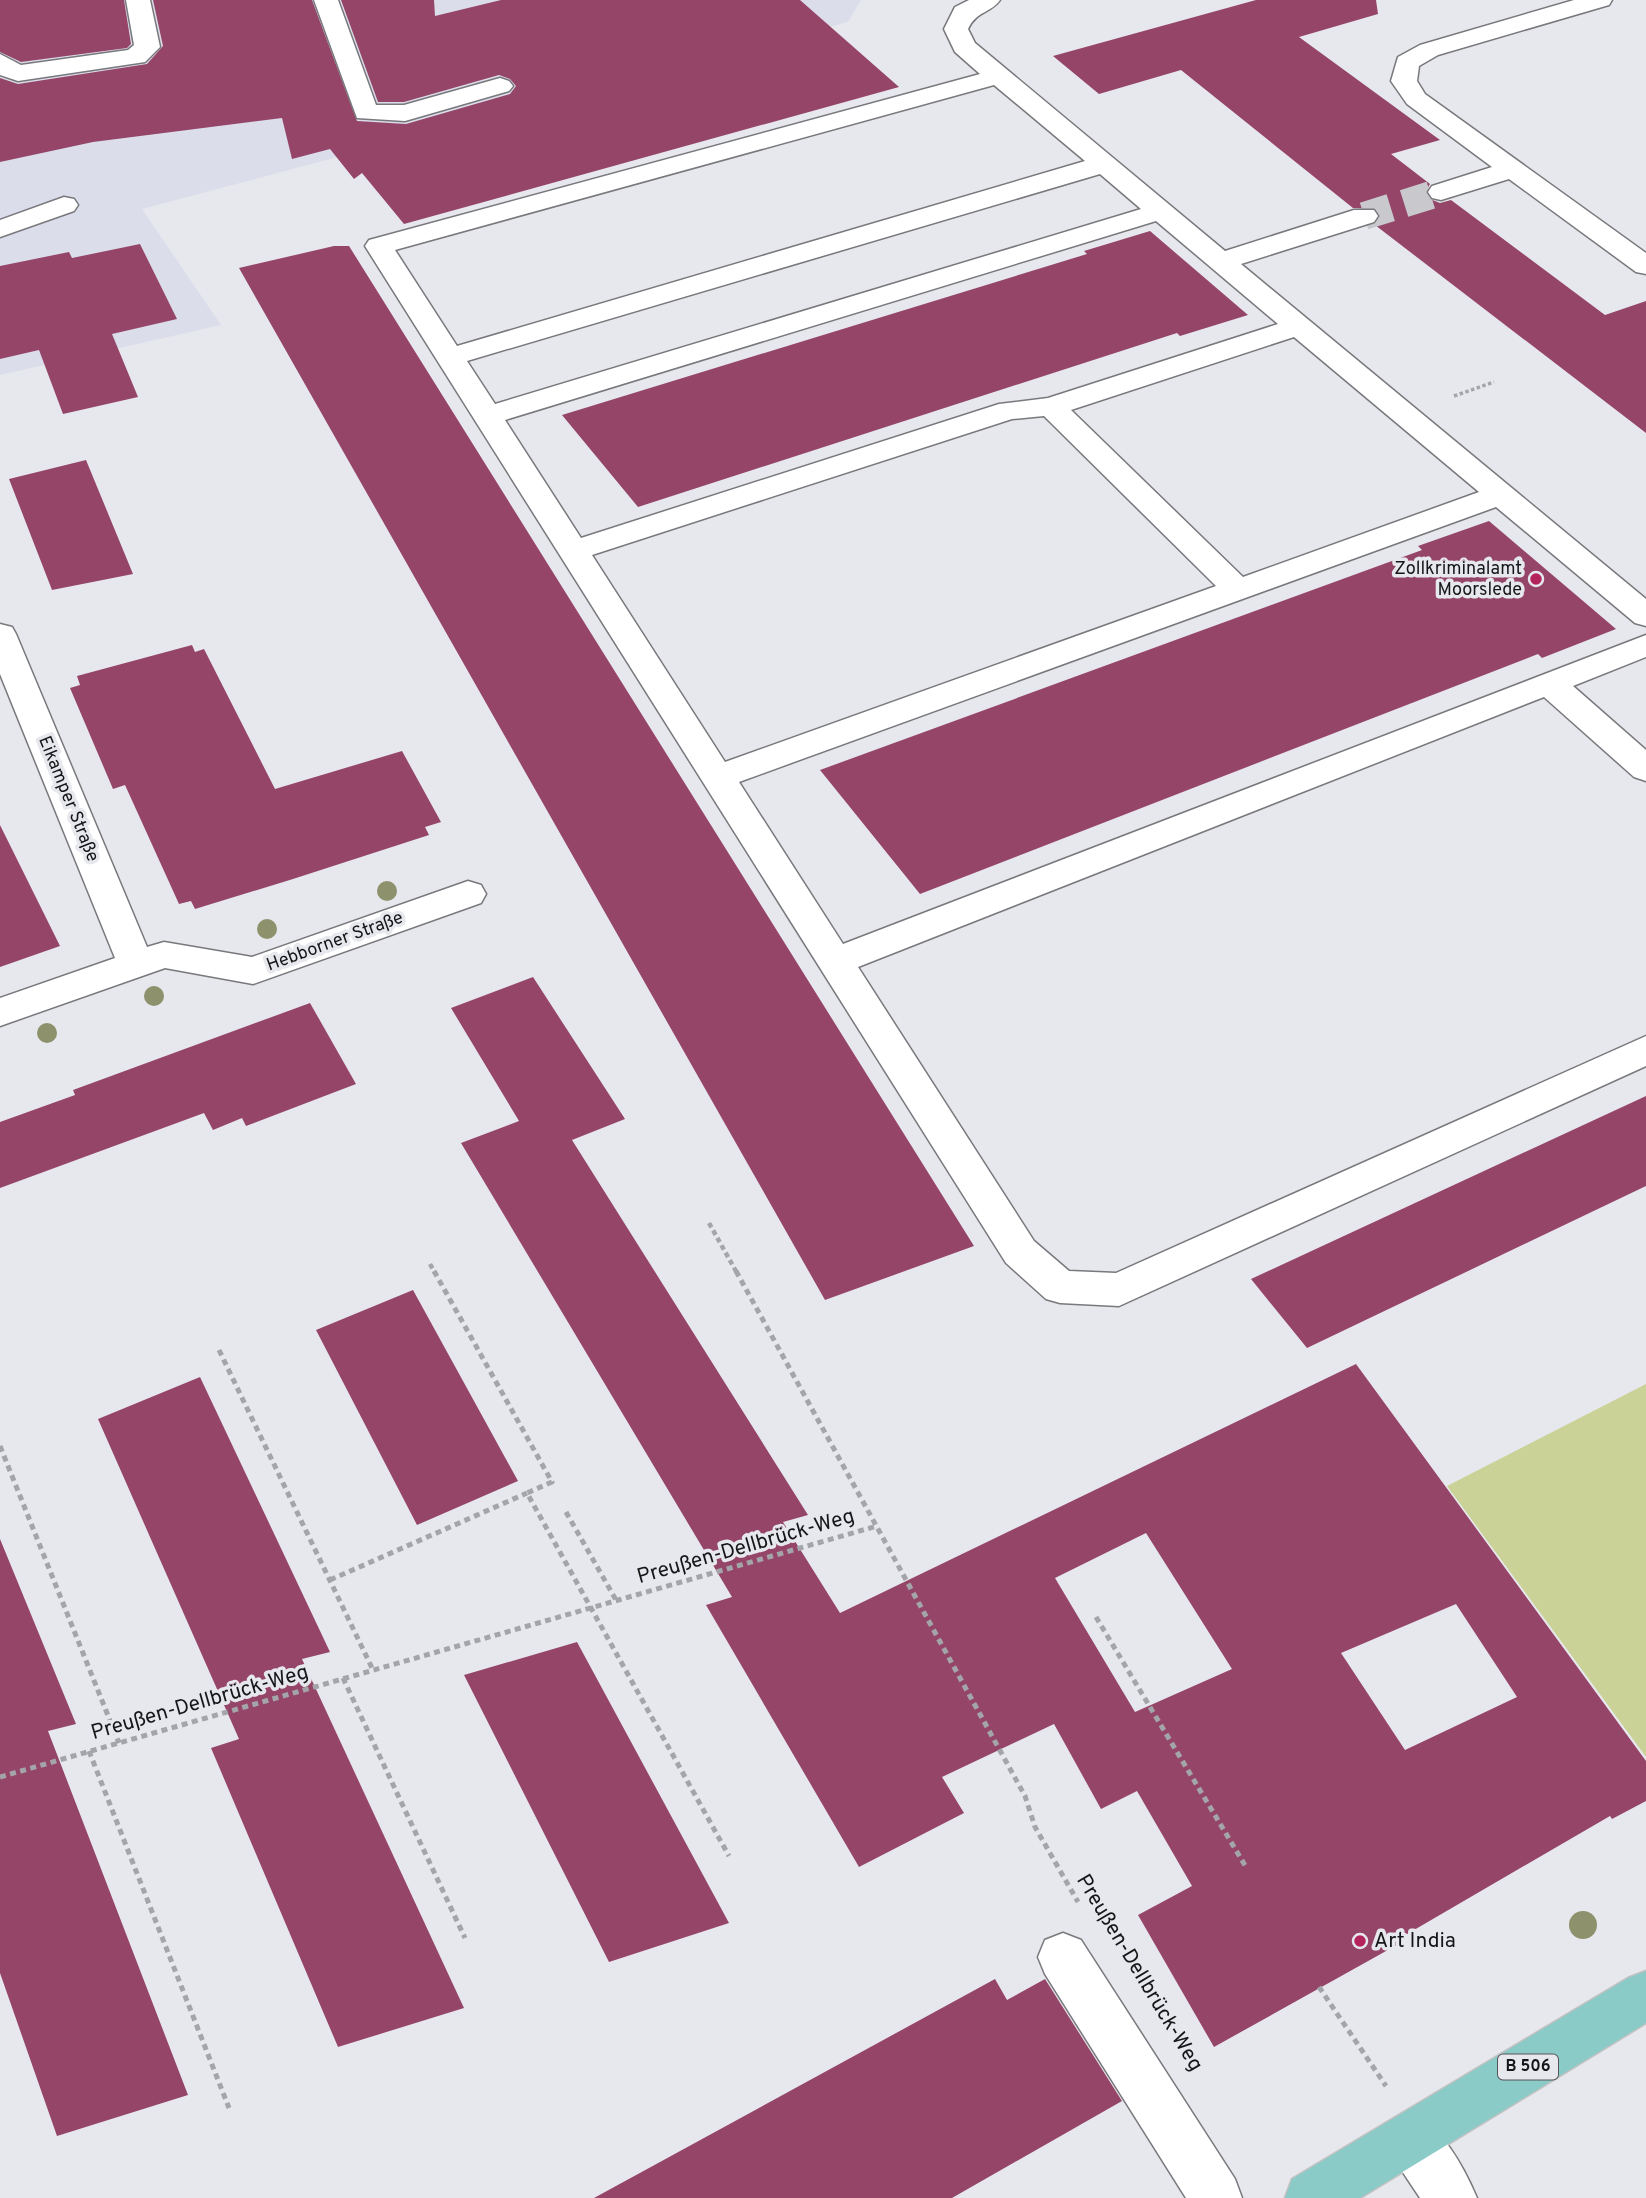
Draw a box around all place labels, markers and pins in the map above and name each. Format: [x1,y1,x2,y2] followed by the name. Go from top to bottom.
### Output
[1394,558,1522,602] place label: Zollkriminalamt Moorslede
[1528,571,1544,587] marker: Zollkriminalamt Moorslede
[1374,1928,1456,1955] place label: Art India
[1352,1933,1368,1949] marker: Art India

